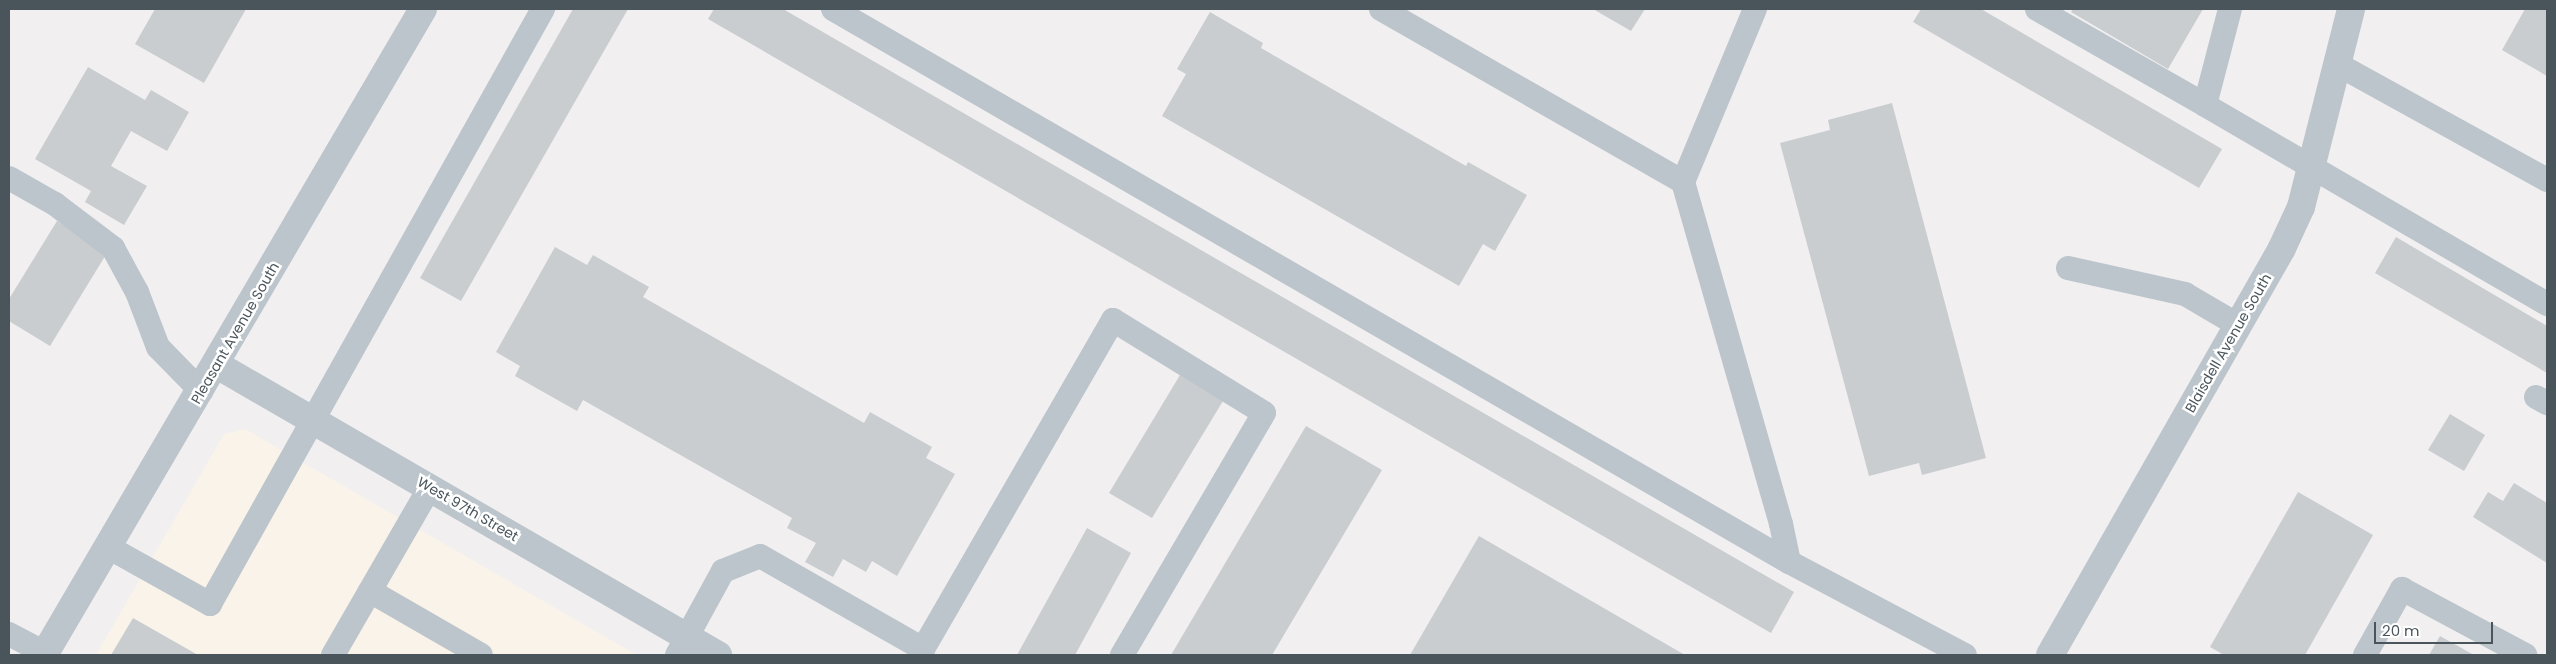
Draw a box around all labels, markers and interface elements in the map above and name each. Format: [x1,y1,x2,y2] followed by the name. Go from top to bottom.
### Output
[188,259,282,407] street label: Pleasant Avenue South
[2181,271,2275,415] street label: Blaisdell Avenue South
[415,473,521,545] street label: West 97th Street
[2376,612,2495,644] scale bar
[2382,620,2420,641] text: 20 m

